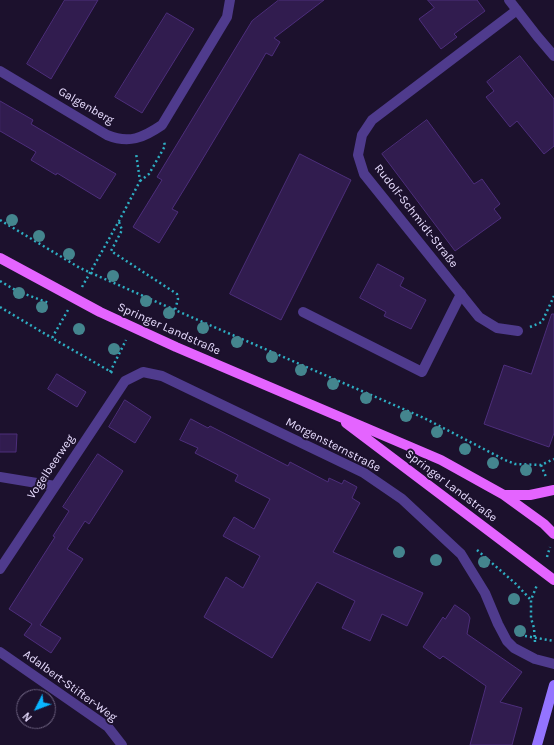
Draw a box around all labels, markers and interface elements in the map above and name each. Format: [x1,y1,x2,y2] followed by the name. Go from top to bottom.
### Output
[56,84,116,128] street label: Galgenberg
[371,161,461,271] street label: Rudolf-Schmidt-Straße
[115,300,223,358] street label: Springer Landstraße
[283,415,383,475] street label: Morgensternstraße
[24,432,78,502] street label: Vogelbeerweg
[402,447,500,525] street label: Springer Landstraße
[20,647,120,725] street label: Adalbert-Stifter-Weg
[16,689,56,729] north arrow
[20,709,35,724] text: N

